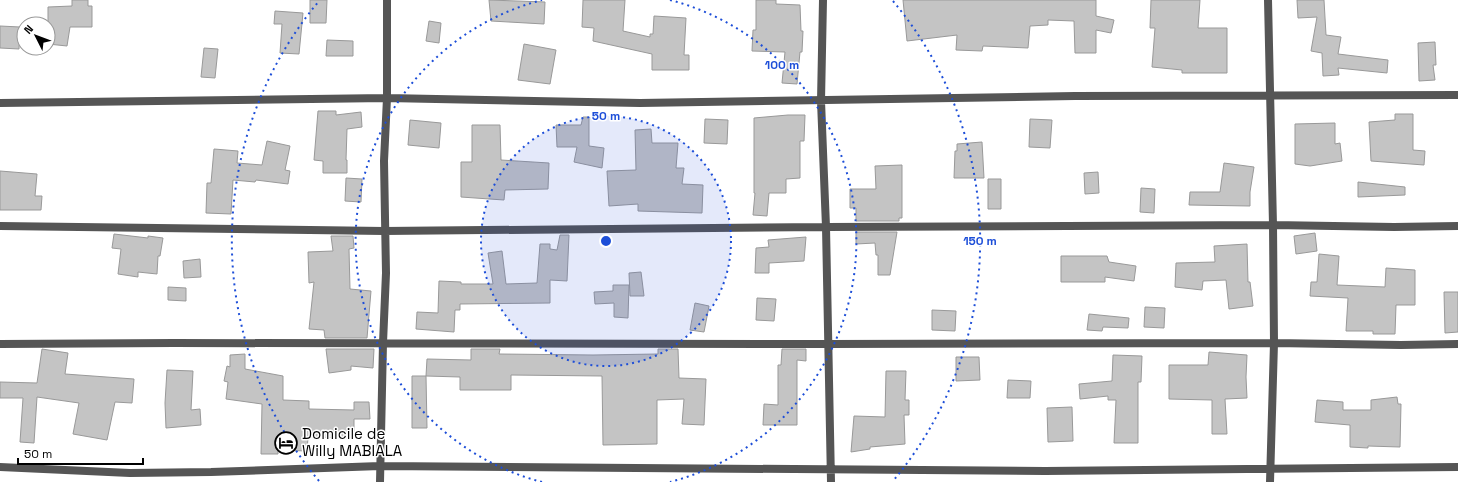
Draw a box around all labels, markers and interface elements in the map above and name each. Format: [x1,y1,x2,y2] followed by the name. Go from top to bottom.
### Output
[16,16,56,56] north arrow
[21,22,36,37] text: N
[765,57,799,73] text: 100 m
[592,108,620,124] text: 50 m
[963,233,997,249] text: 150 m
[599,234,613,248] centre of rings
[302,424,403,460] place label: Domicile de Willy MABIALA
[273,430,299,456] hotel icon: Domicile de Willy MABIALA
[18,440,143,466] scale bar
[24,446,52,462] text: 50 m

